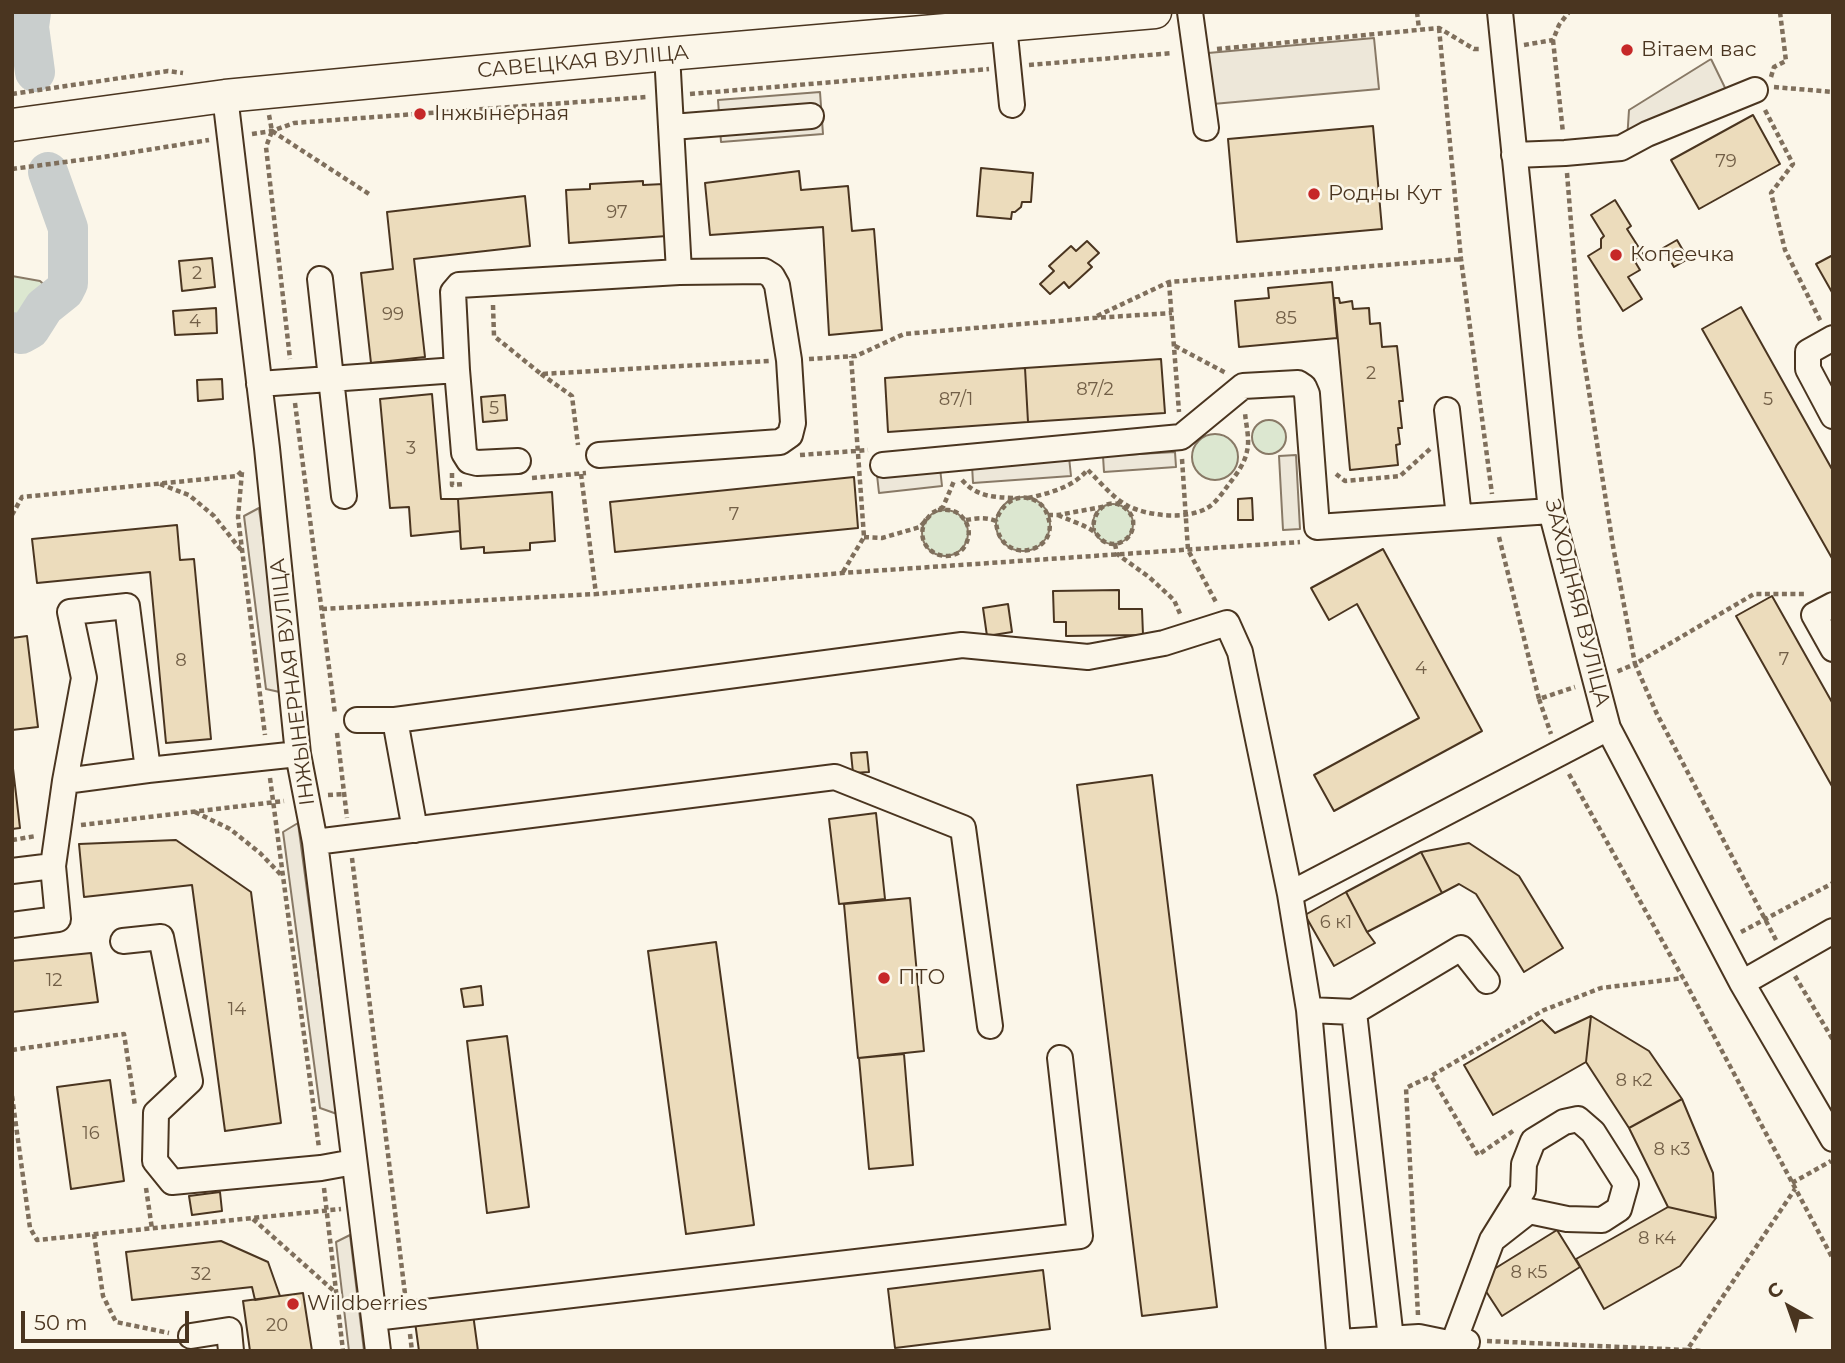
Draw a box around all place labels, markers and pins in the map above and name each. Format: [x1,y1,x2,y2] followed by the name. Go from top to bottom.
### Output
[1641,37,1757,63] place label: Вітаем вас
[1619,42,1635,58] marker: Вітаем вас
[434,101,569,127] place label: Інжынерная
[412,106,428,122] marker: Інжынерная
[1328,181,1442,207] place label: Родны Кут
[1306,186,1322,202] marker: Родны Кут
[1630,242,1734,268] place label: Копеечка
[1608,247,1624,263] marker: Копеечка
[898,965,945,991] place label: ПТО
[876,970,892,986] marker: ПТО
[307,1291,428,1317] place label: Wildberries
[285,1296,301,1312] marker: Wildberries

